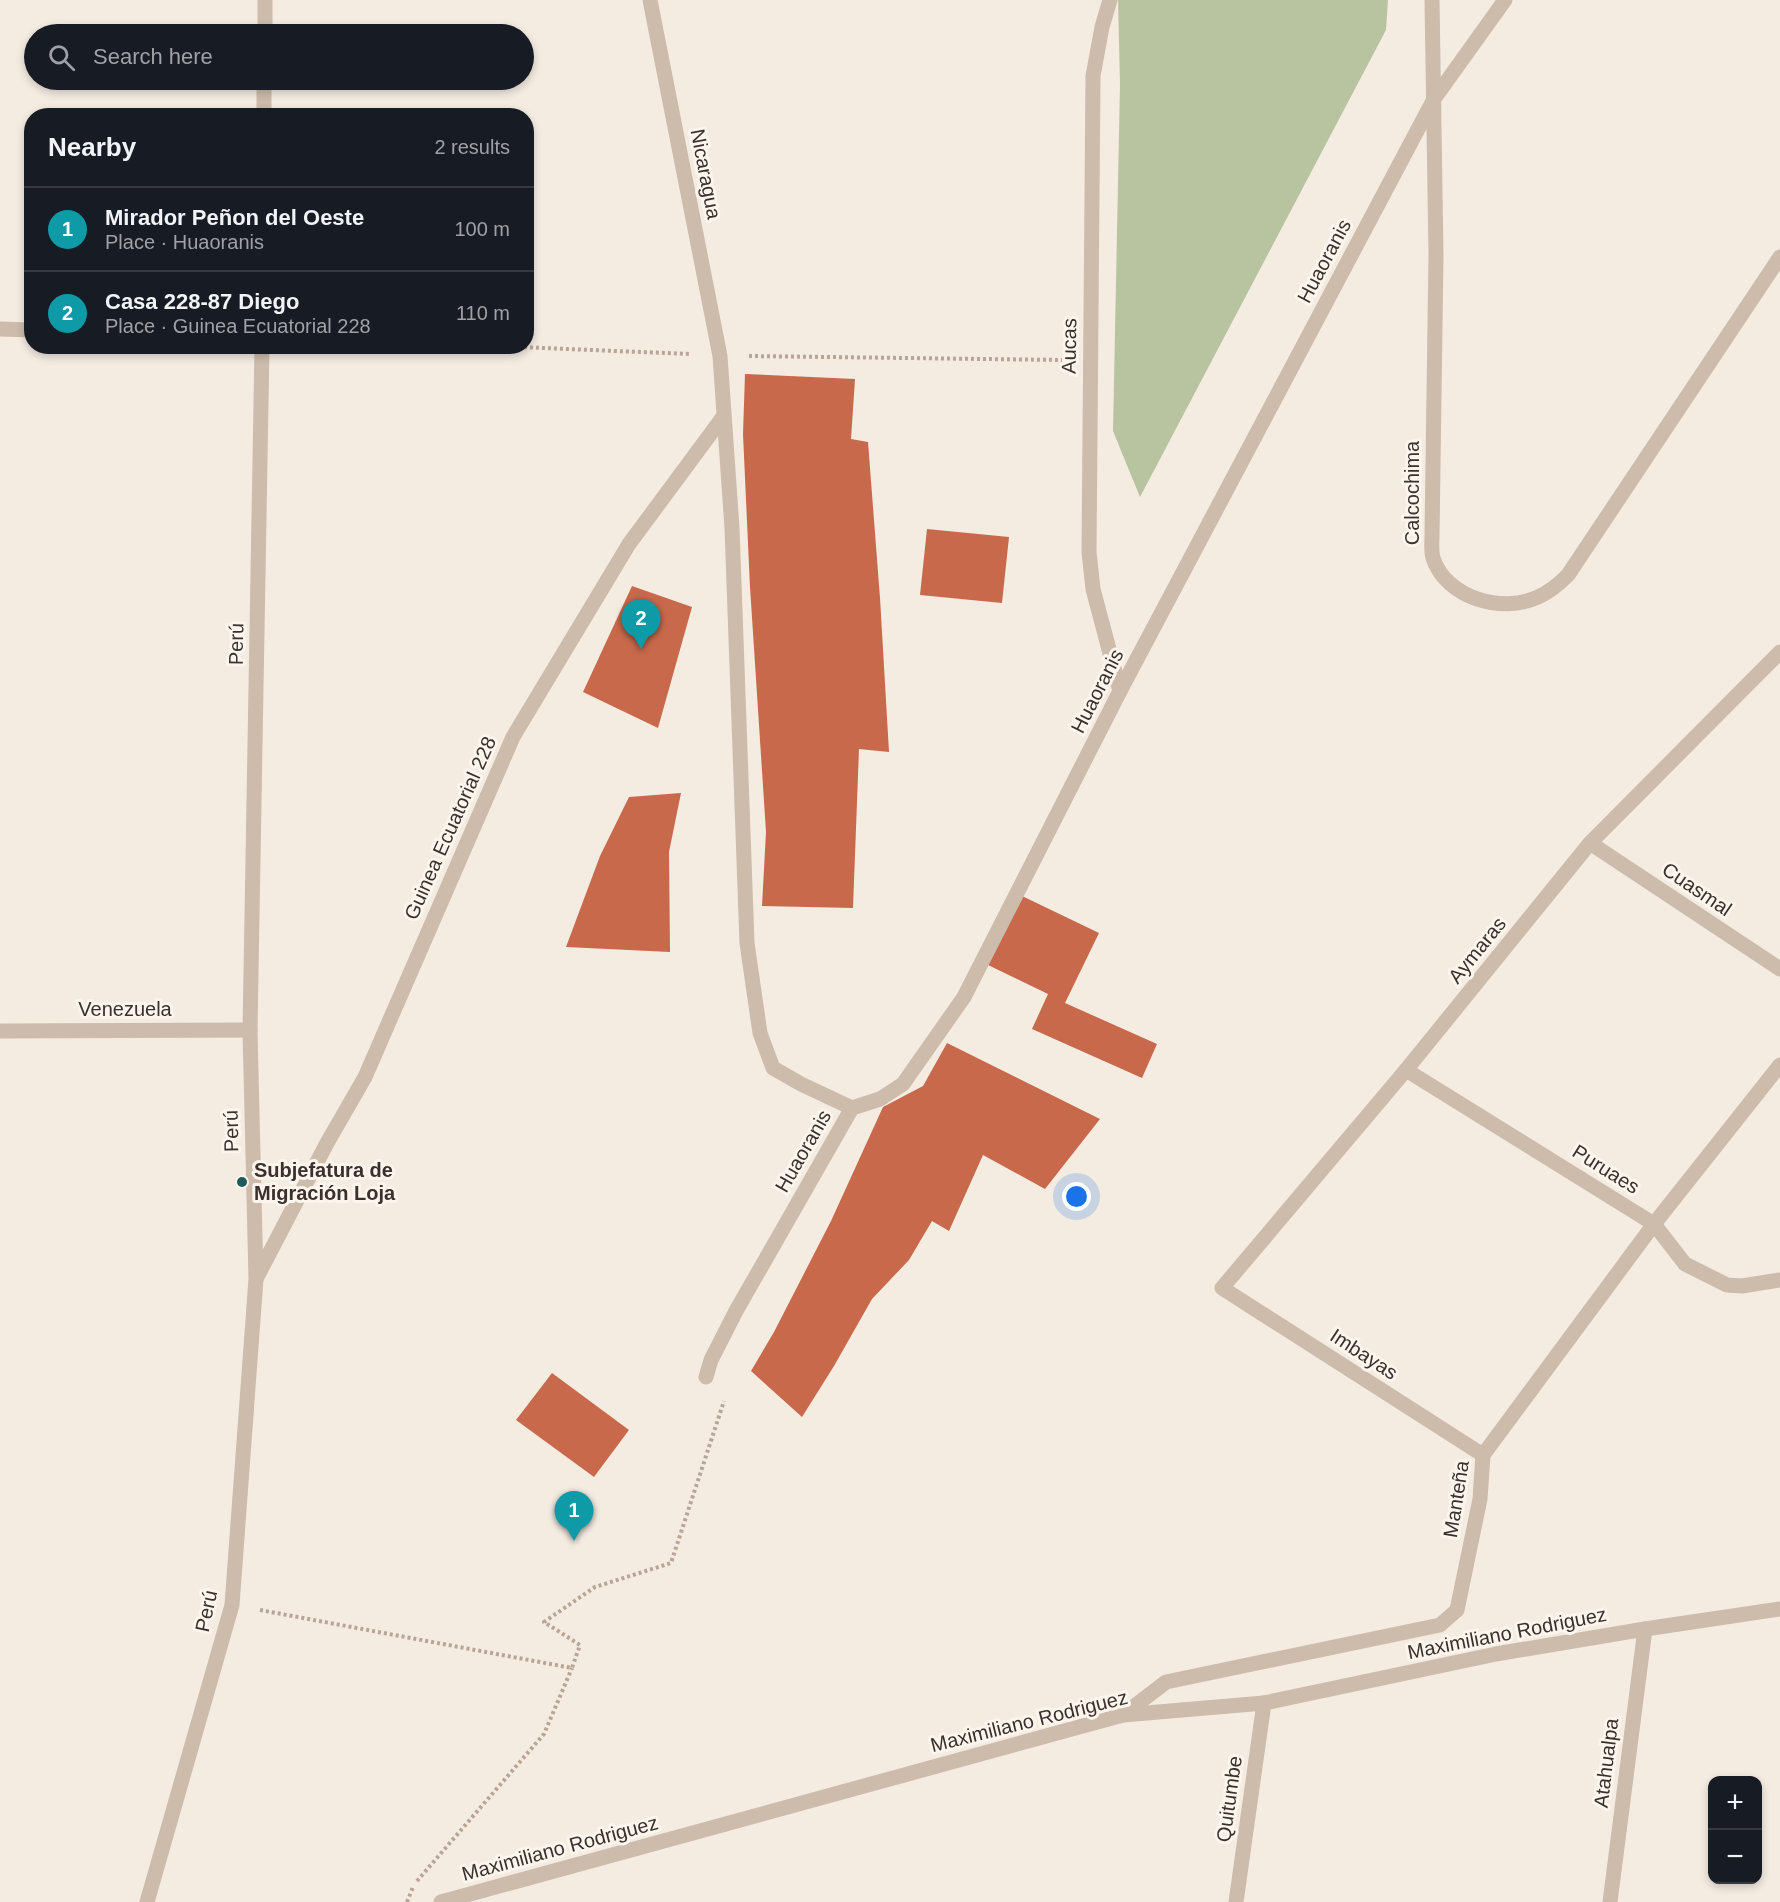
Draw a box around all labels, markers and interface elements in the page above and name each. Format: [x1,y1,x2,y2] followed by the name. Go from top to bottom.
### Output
[24,24,534,90] search box
[45,41,78,74] icon: search
[93,44,213,69] text: Search here
[687,127,726,222] street label: Nicaragua
[48,132,136,162] text: Nearby
[434,136,510,158] text: 2 results
[105,205,364,230] text: Mirador Peñon del Oeste
[1293,216,1355,306] street label: Huaoranis
[62,218,73,240] text: 1
[454,218,510,240] text: 100 m
[105,231,264,253] text: Place · Huaoranis
[105,289,299,314] text: Casa 228-87 Diego
[62,302,73,324] text: 2
[456,302,510,324] text: 110 m
[105,315,371,337] text: Place · Guinea Ecuatorial 228
[1058,318,1080,374] street label: Aucas
[1401,440,1423,545] street label: Calcochima
[622,600,660,649] pin: 2
[225,623,247,665] street label: Perú
[1067,645,1127,737] street label: Huaoranis
[400,733,500,923] street label: Guinea Ecuatorial 228
[1658,858,1736,920] street label: Cuasmal
[1444,913,1510,987] street label: Aymaras
[78,998,173,1020] street label: Venezuela
[771,1106,835,1196] street label: Huaoranis
[220,1110,242,1152] street label: Perú
[1569,1140,1643,1198] street label: Puruaes
[254,1159,396,1204] place label: Subjefatura de Migración Loja
[235,1175,249,1189] marker: Subjefatura de Migración Loja
[1062,1182,1091,1211] your location
[1326,1324,1402,1384] street label: Imbayas
[1439,1458,1473,1539] street label: Manteña
[554,1492,594,1541] pin: 1
[191,1588,221,1634] street label: Perú
[1406,1603,1608,1663] street label: Maximiliano Rodriguez
[928,1686,1130,1756] street label: Maximiliano Rodriguez
[1590,1716,1623,1809] street label: Atahualpa
[1212,1755,1246,1843] street label: Quitumbe
[1708,1776,1762,1884] map controls
[1708,1776,1762,1830] button: +
[459,1811,661,1885] street label: Maximiliano Rodriguez
[1708,1830,1762,1884] button: −

